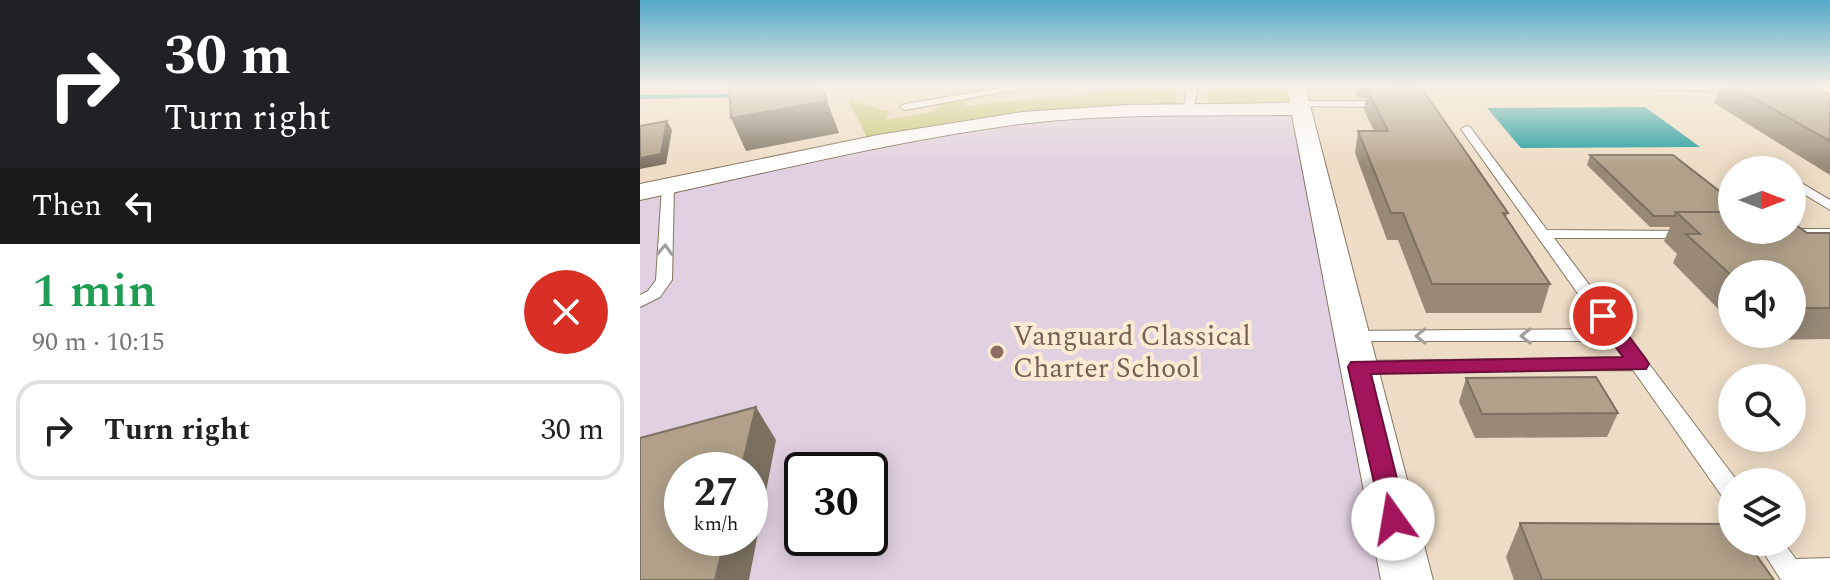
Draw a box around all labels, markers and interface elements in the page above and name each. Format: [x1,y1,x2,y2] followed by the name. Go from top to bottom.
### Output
[164,14,291,99] text: 30 m
[32,32,136,136] icon: right
[164,91,331,146] text: Turn right
[1718,156,1806,244] north arrow
[1718,156,1806,556] map controls
[32,183,102,229] text: Then
[118,184,162,228] icon: left
[656,243,673,256] one-way arrow
[32,255,157,328] text: 1 min
[1718,260,1806,348] button: sound
[524,270,608,354] button: close
[1569,282,1637,350] pin
[1581,294,1625,338] icon: arrive
[1013,315,1251,390] place label: Vanguard Classical Charter School
[32,322,165,362] text: 90 m · 10:15
[1414,327,1427,345] one-way arrow
[1519,327,1532,345] one-way arrow
[988,343,1006,361] marker: Vanguard Classical Charter School
[1718,364,1806,452] button: search
[104,407,250,453] text: Turn right
[541,407,604,453] text: 30 m
[36,408,80,452] icon: right
[784,452,888,556] speed limit sign: 30
[694,463,738,524] text: 27
[1718,468,1806,556] button: layers
[1351,477,1435,561] position arrow
[694,509,739,539] text: km/h

